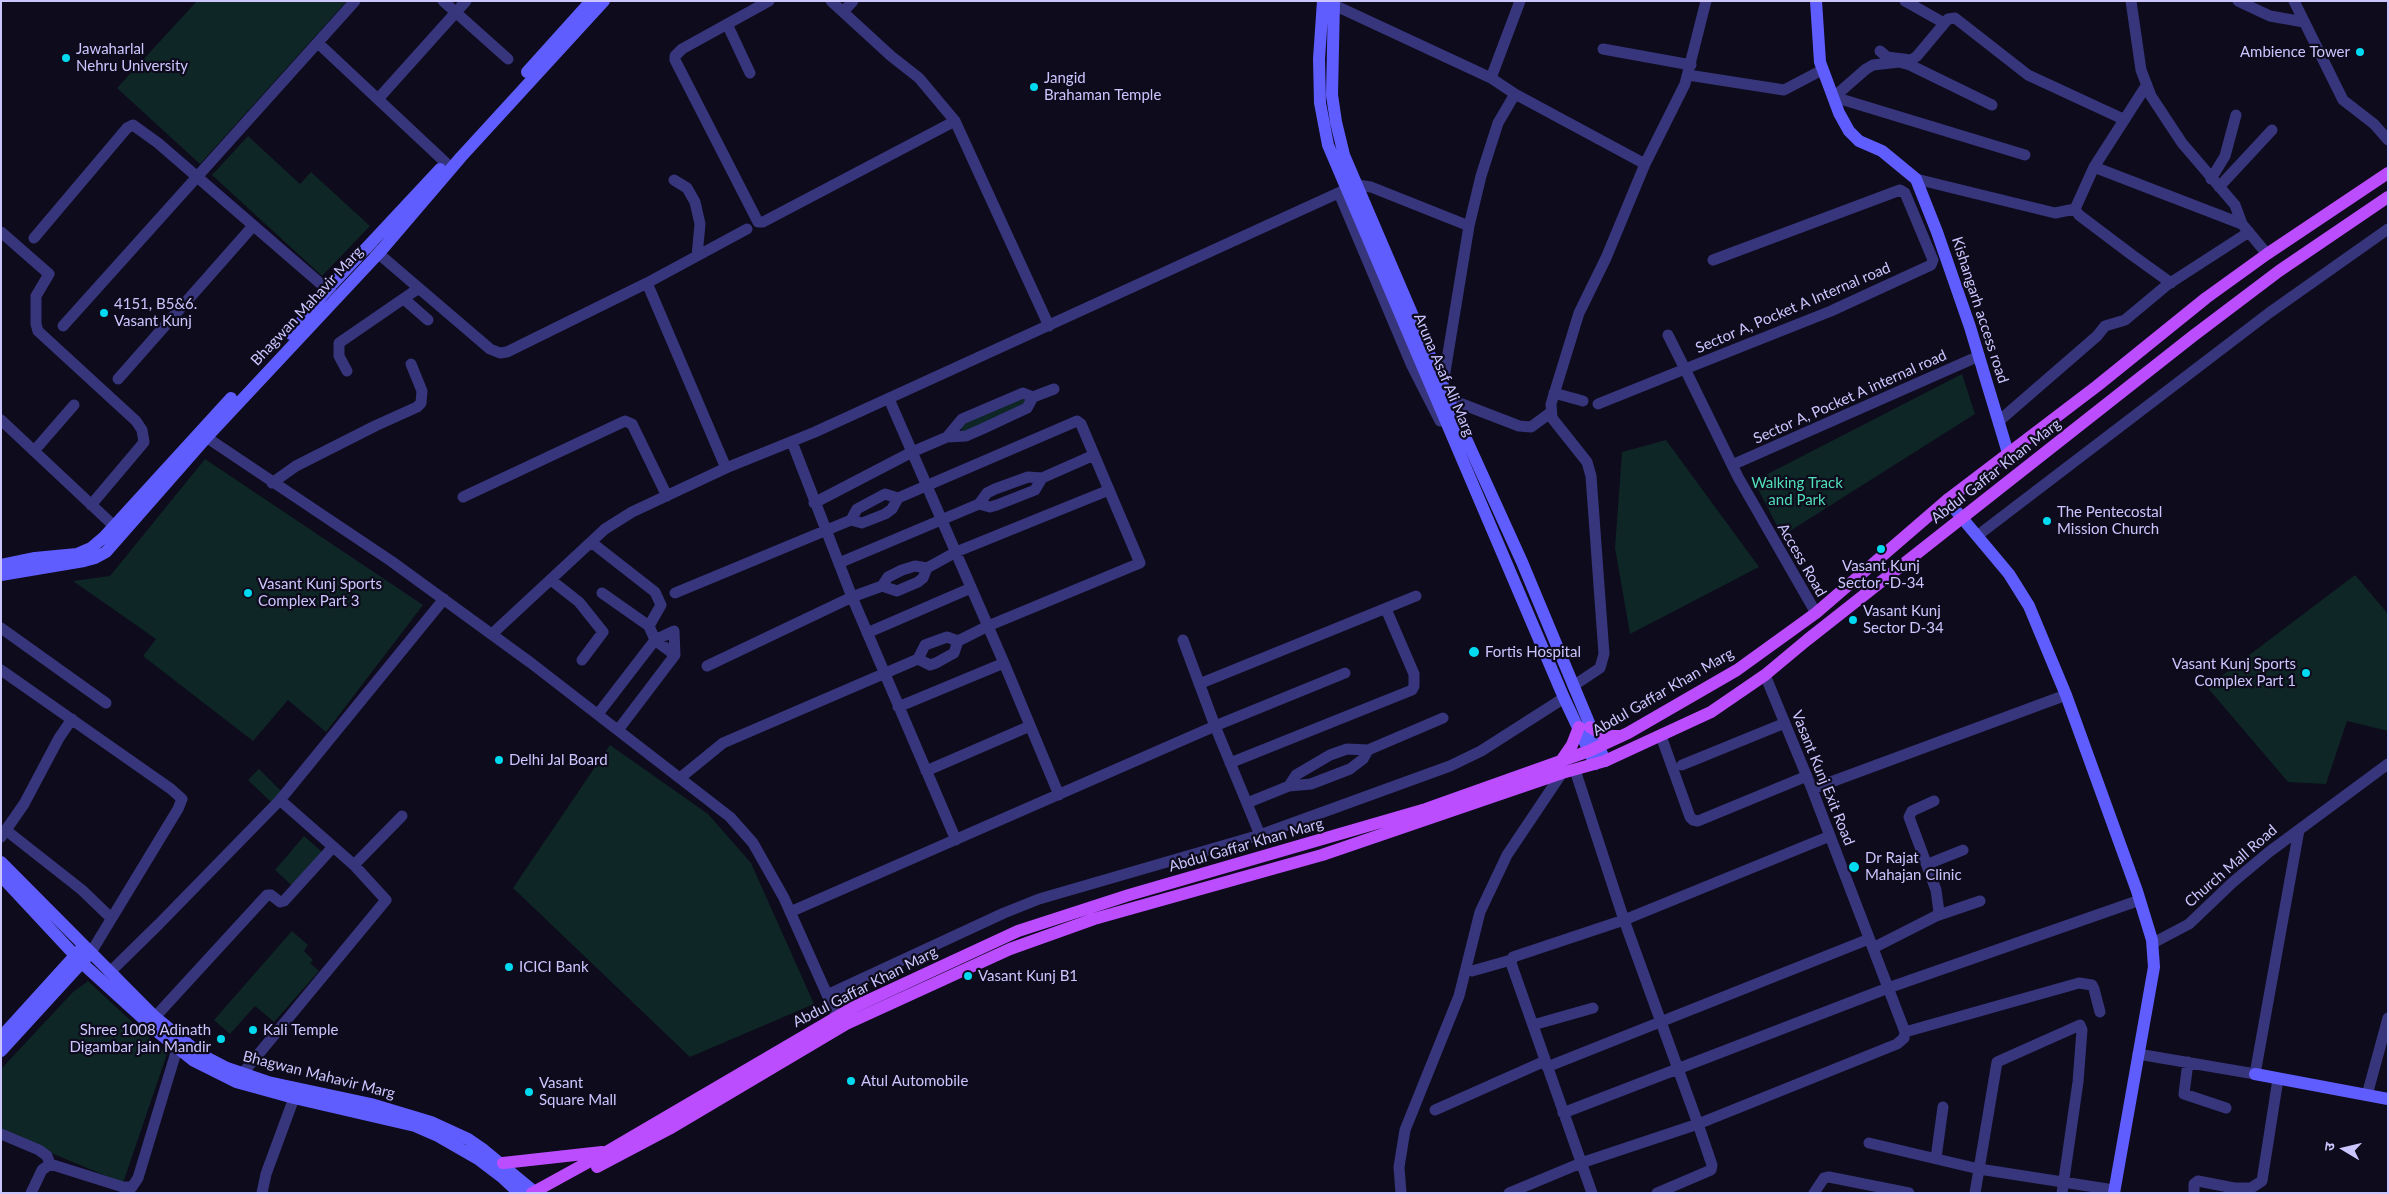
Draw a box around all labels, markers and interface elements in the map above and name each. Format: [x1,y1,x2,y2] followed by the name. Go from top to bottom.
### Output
[76,40,188,75] place label: Jawaharlal Nehru University
[2240,43,2350,61] place label: Ambience Tower
[2354,46,2366,58] marker: Ambience Tower
[60,52,72,64] marker: Jawaharlal Nehru University
[1044,69,1161,104] place label: Jangid Brahaman Temple
[1028,81,1040,93] marker: Jangid Brahaman Temple
[1948,234,2012,386] street label: Kishangarh access road
[247,243,367,369] street label: Bhagwan Mahavir Marg
[1693,259,1893,357] street label: Sector A, Pocket A Internal road
[114,295,197,330] place label: 4151, B5&6. Vasant Kunj
[98,307,110,319] marker: 4151, B5&6. Vasant Kunj
[1410,311,1478,439] street label: Aruna Asaf Ali Marg
[1751,346,1949,448] street label: Sector A, Pocket A internal road
[1927,415,2065,527] street label: Abdul Gaffar Khan Marg
[1751,474,1843,509] park label: Walking Track and Park
[2057,503,2162,538] place label: The Pentecostal Mission Church
[2041,515,2053,527] marker: The Pentecostal Mission Church
[1774,520,1830,600] street label: Access Road
[1875,543,1887,555] marker: Vasant Kunj Sector -D-34
[1838,557,1924,592] place label: Vasant Kunj Sector -D-34
[258,575,382,610] place label: Vasant Kunj Sports Complex Part 3
[242,587,254,599] marker: Vasant Kunj Sports Complex Part 3
[1863,602,1944,637] place label: Vasant Kunj Sector D-34
[1847,614,1859,626] marker: Vasant Kunj Sector D-34
[1485,643,1581,661] place label: Fortis Hospital
[1589,644,1737,740] street label: Abdul Gaffar Khan Marg
[1467,645,1481,659] marker: Fortis Hospital
[2172,655,2296,690] place label: Vasant Kunj Sports Complex Part 1
[2300,667,2312,679] marker: Vasant Kunj Sports Complex Part 1
[1788,708,1858,848] street label: Vasant Kunj Exit Road
[509,751,608,769] place label: Delhi Jal Board
[493,754,505,766] marker: Delhi Jal Board
[1167,814,1325,876] street label: Abdul Gaffar Khan Marg
[2181,821,2281,911] street label: Church Mall Road
[1865,849,1962,884] place label: Dr Rajat Mahajan Clinic
[1847,860,1861,874] marker: Dr Rajat Mahajan Clinic
[790,943,940,1031] street label: Abdul Gaffar Khan Marg
[519,958,589,976] place label: ICICI Bank
[503,961,515,973] marker: ICICI Bank
[978,967,1078,985] place label: Vasant Kunj B1
[962,970,974,982] marker: Vasant Kunj B1
[70,1021,211,1056] place label: Shree 1008 Adinath Digambar jain Mandir
[263,1021,338,1039] place label: Kali Temple
[247,1024,259,1036] marker: Kali Temple
[215,1033,227,1045] marker: Shree 1008 Adinath Digambar jain Mandir
[241,1047,397,1103] street label: Bhagwan Mahavir Marg
[861,1072,968,1090] place label: Atul Automobile
[539,1074,616,1109] place label: Vasant Square Mall
[845,1075,857,1087] marker: Atul Automobile
[523,1086,535,1098] marker: Vasant Square Mall
[2319,1124,2369,1174] north arrow
[2320,1141,2338,1152] text: उ

